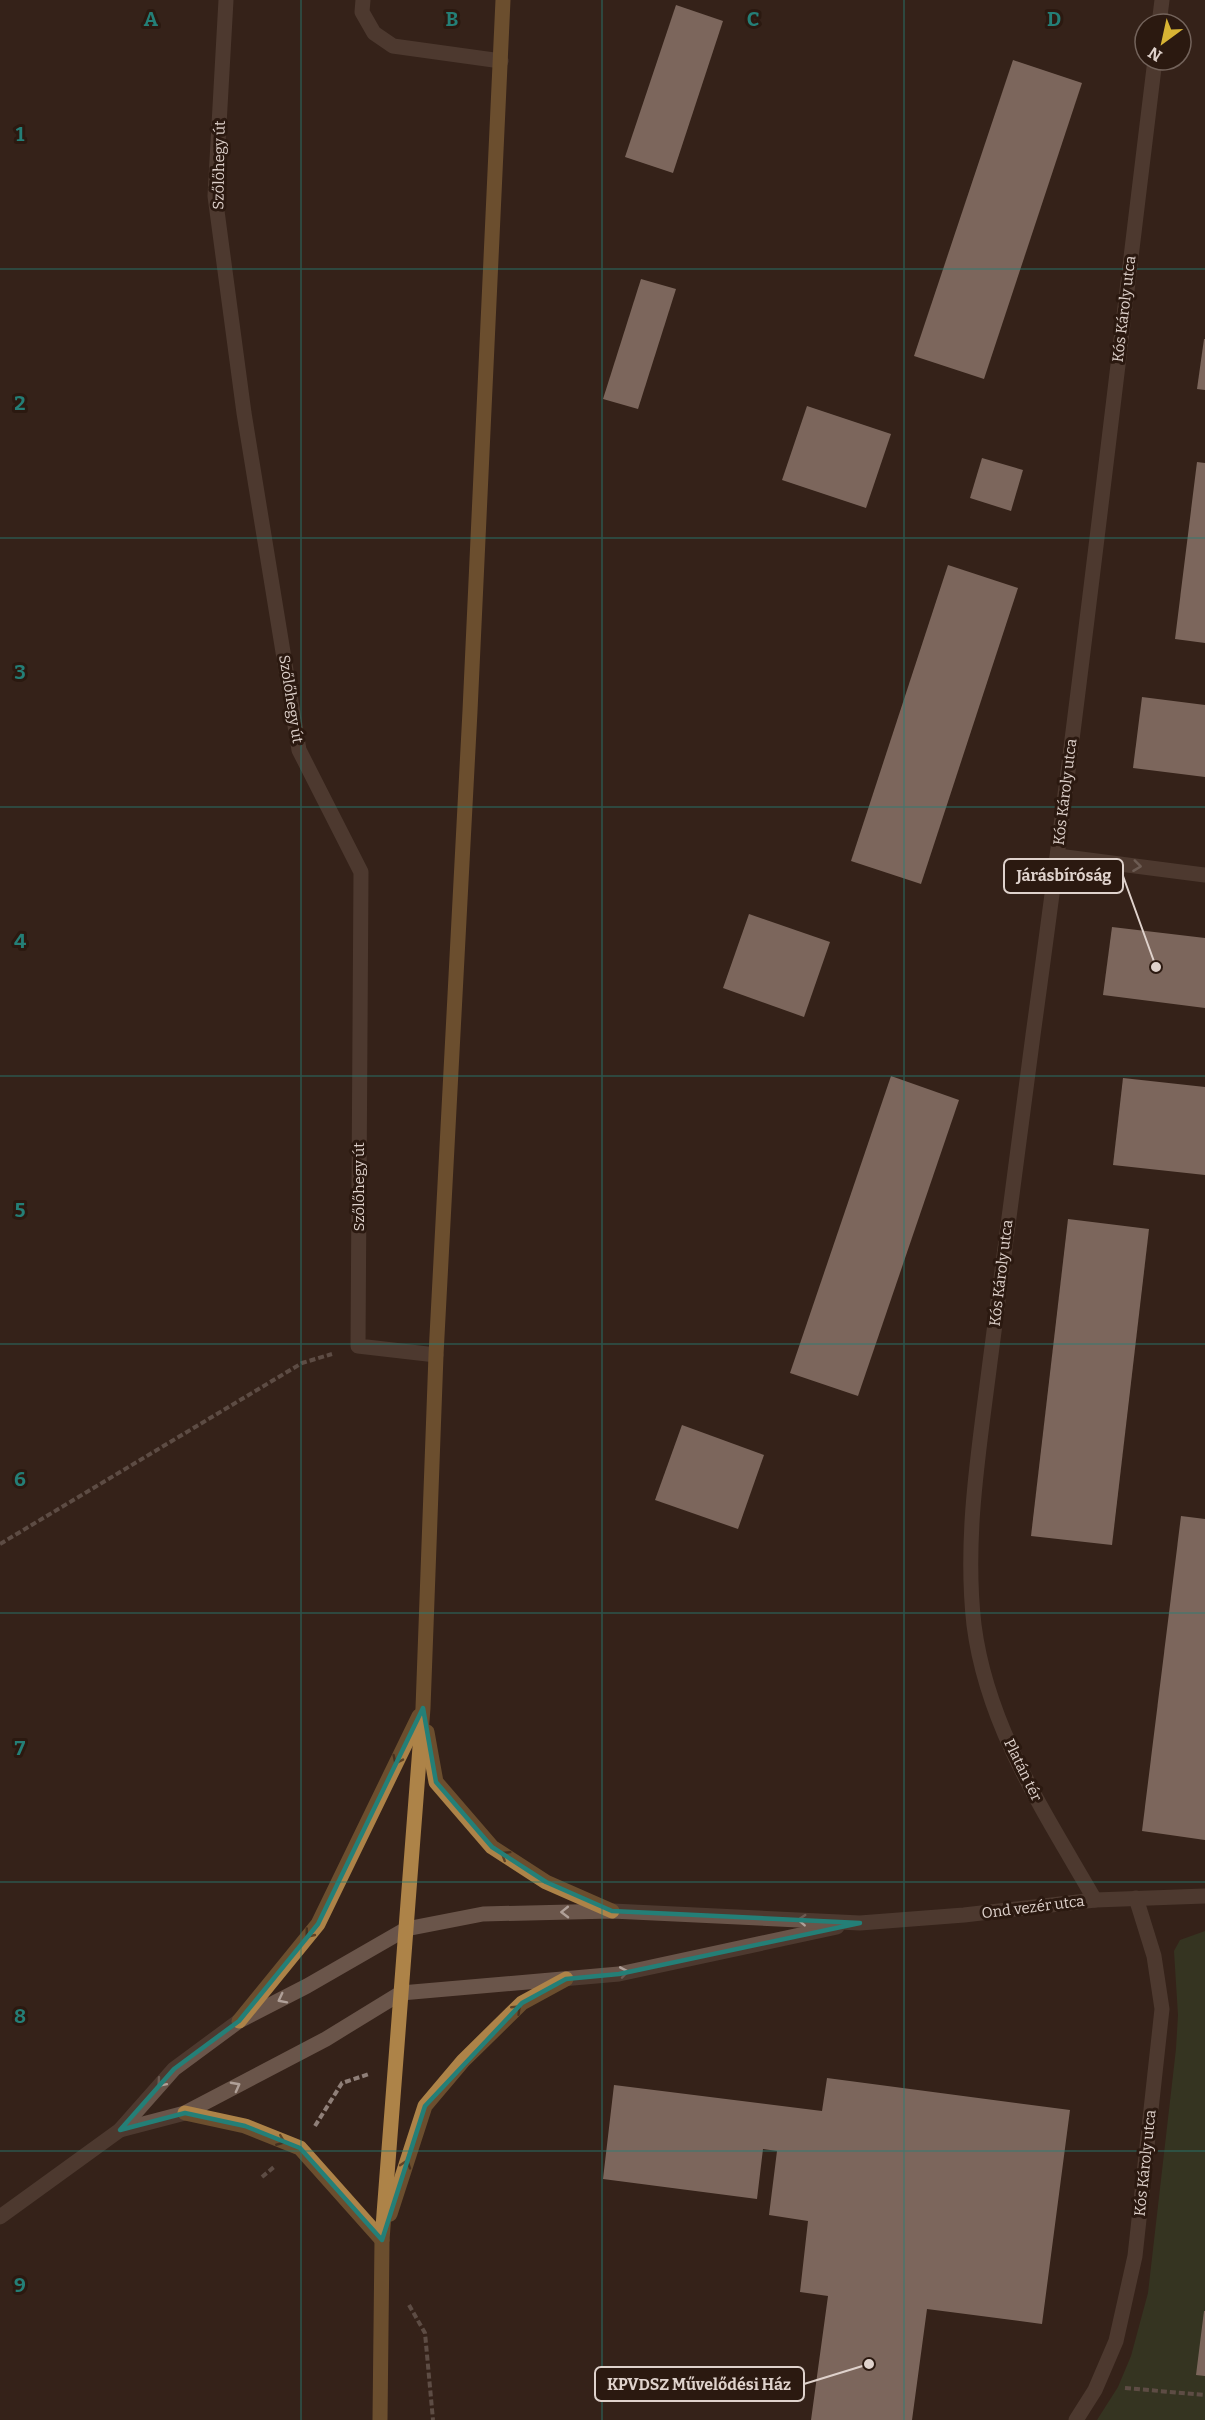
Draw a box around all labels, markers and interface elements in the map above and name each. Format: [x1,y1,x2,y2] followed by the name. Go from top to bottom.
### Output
[144,7,159,31] text: A
[446,7,459,31] text: B
[747,7,759,31] text: C
[1047,7,1061,31] text: D
[1133,12,1193,72] north arrow
[1145,43,1165,65] text: N
[209,120,229,210] street label: Szőlőhegy út
[16,122,25,146] text: 1
[1109,255,1139,363] street label: Kós Károly utca
[14,391,26,415] text: 2
[275,654,307,745] street label: Szőlőhegy út
[14,660,26,684] text: 3
[1050,738,1080,846] street label: Kós Károly utca
[1004,859,1123,893] callout: Járásbíróság
[1132,859,1141,872] one-way arrow
[1015,866,1112,885] text: Járásbíróság
[14,929,26,953] text: 4
[350,1142,368,1232] street label: Szőlőhegy út
[15,1198,26,1222] text: 5
[986,1219,1016,1327] street label: Kós Károly utca
[14,1467,26,1491] text: 6
[15,1736,26,1760] text: 7
[1000,1736,1046,1804] street label: Platán tér
[393,1754,405,1765] one-way arrow
[501,1851,511,1863] one-way arrow
[981,1892,1085,1922] street label: Ond vezér utca
[561,1906,570,1918] one-way arrow
[798,1913,807,1926] one-way arrow
[306,1927,317,1938] one-way arrow
[619,1966,629,1979] one-way arrow
[277,1991,288,2003] one-way arrow
[14,2004,26,2028] text: 8
[510,2005,520,2016] one-way arrow
[157,2077,168,2087] one-way arrow
[230,2082,241,2093] one-way arrow
[1130,2109,1160,2217] street label: Kós Károly utca
[275,2134,286,2146] one-way arrow
[399,2160,412,2170] one-way arrow
[14,2273,26,2297] text: 9
[595,2367,804,2401] callout: KPVDSZ Művelődési Ház
[607,2375,791,2394] text: KPVDSZ Művelődési Ház

